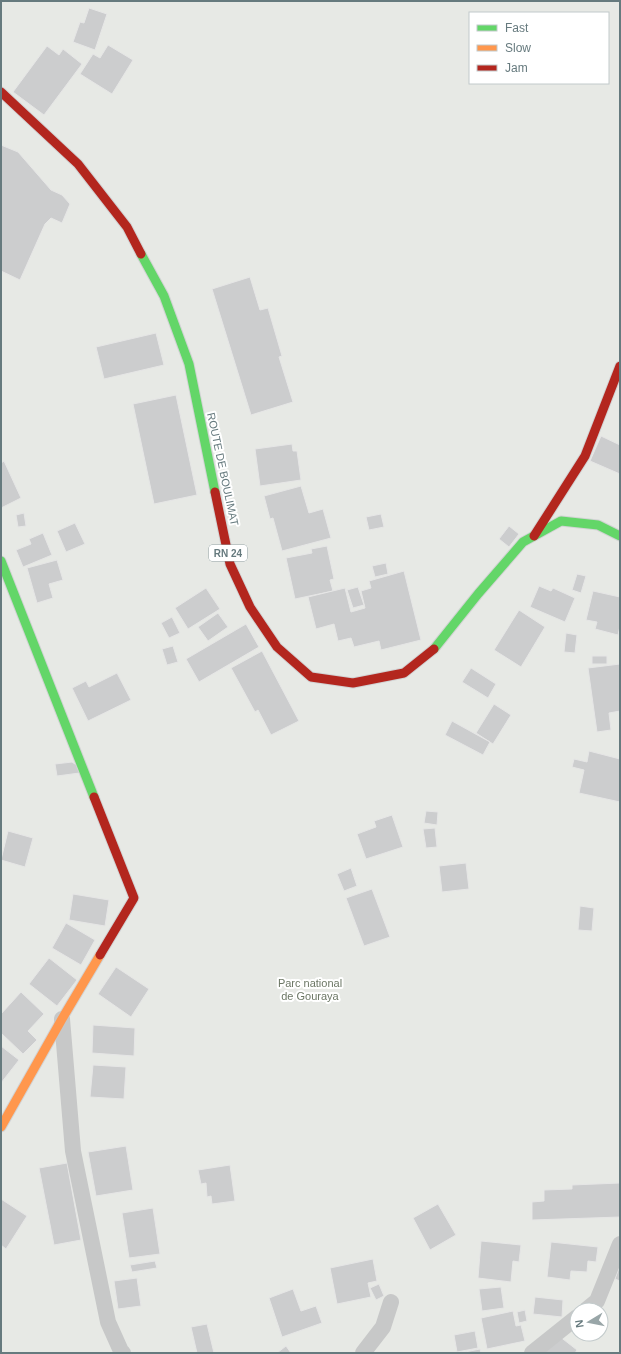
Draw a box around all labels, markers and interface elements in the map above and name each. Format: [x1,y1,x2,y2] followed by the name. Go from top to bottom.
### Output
[469,12,609,84] legend
[505,21,529,35] text: Fast
[505,41,531,55] text: Slow
[505,61,528,75] text: Jam
[205,411,241,527] street label: ROUTE DE BOULIMAT
[209,545,247,561] road number: RN 24
[278,977,342,1002] park label: Parc national de Gouraya
[569,1302,609,1342] north arrow
[573,1319,586,1329] text: N

